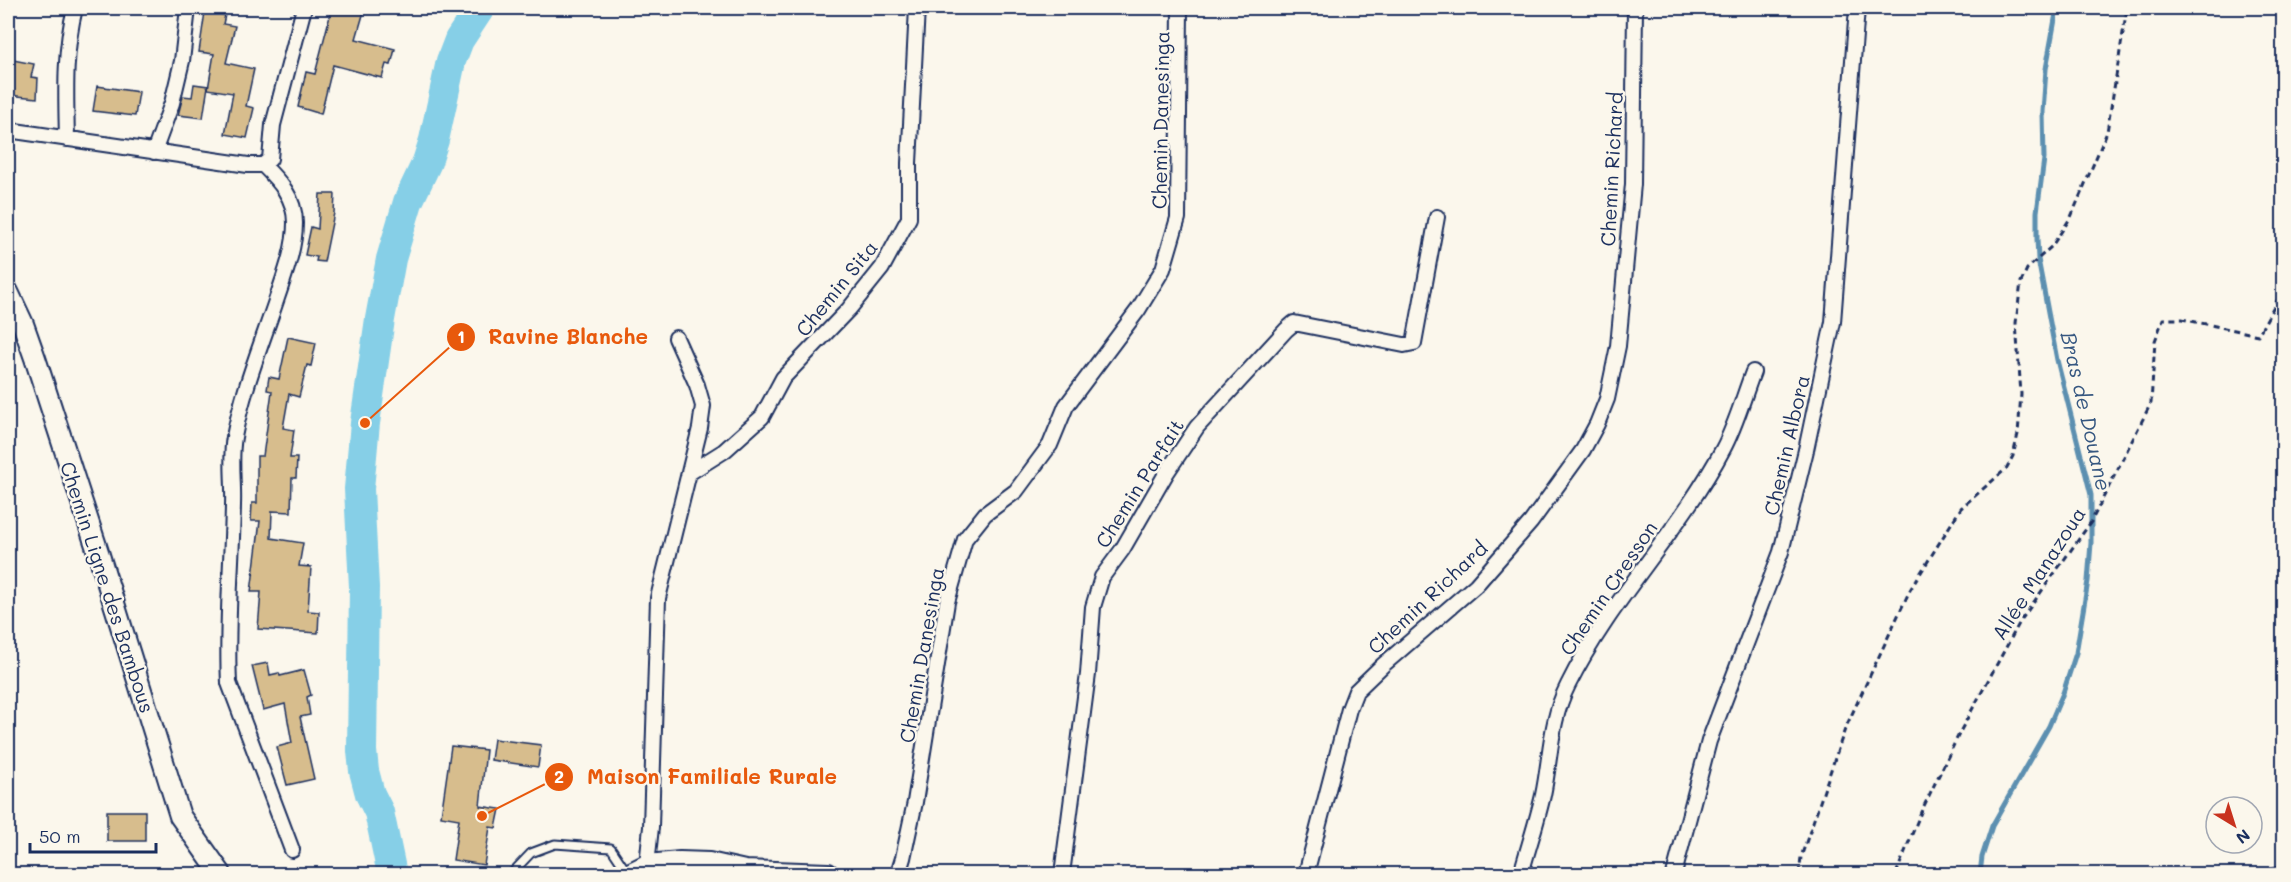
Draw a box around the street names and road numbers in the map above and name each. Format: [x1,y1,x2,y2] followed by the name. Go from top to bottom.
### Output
[1145,31,1175,209] street label: Chemin Danesinga
[1594,91,1628,247] street label: Chemin Richard
[789,235,883,341] street label: Chemin Sita
[1757,372,1815,518] street label: Chemin Albora
[1089,414,1189,552] street label: Chemin Parfait
[55,458,161,716] street label: Chemin Ligne des Bambous
[1985,502,2091,644] street label: Allée Manazoua
[1553,516,1663,660] street label: Chemin Cresson
[1362,535,1492,659] street label: Chemin Richard
[893,565,949,745] street label: Chemin Danesinga

